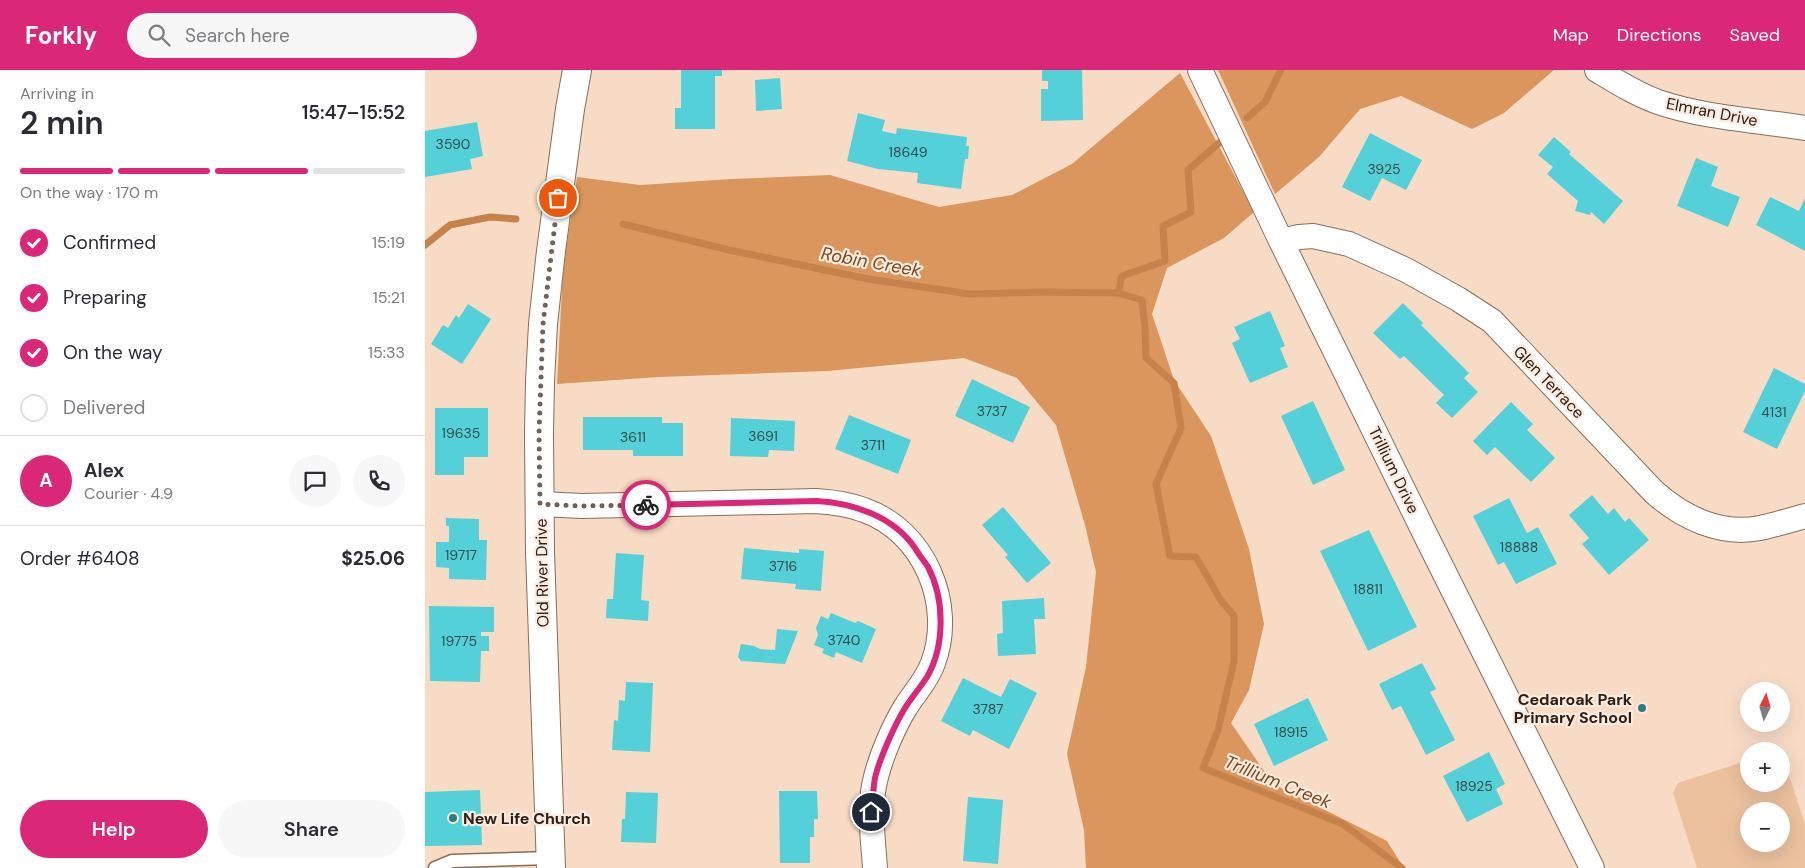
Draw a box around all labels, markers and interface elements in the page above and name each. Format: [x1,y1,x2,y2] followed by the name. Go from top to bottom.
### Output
[127,13,477,58] search box
[25,20,97,51] text: Forkly
[145,21,173,49] icon: search
[185,23,290,48] text: Search here
[1553,23,1589,47] text: Map
[1617,23,1702,47] text: Directions
[1730,23,1780,47] text: Saved
[20,83,94,104] text: Arriving in
[1664,93,1760,131] street label: Elmran Drive
[302,100,405,125] text: 15:47–15:52
[20,102,104,144] text: 2 min
[436,135,470,153] house number: 3590
[889,143,928,161] house number: 18649
[1367,160,1401,178] house number: 3925
[537,177,579,219] pin
[20,182,158,203] text: On the way · 170 m
[544,184,572,212] icon: bag
[20,229,48,257] icon: check
[63,230,156,255] text: Confirmed
[372,232,405,253] text: 15:19
[819,241,924,283] water label: Robin Creek
[20,284,48,312] icon: check
[63,285,147,310] text: Preparing
[373,287,405,308] text: 15:21
[20,339,48,367] icon: check
[63,340,163,365] text: On the way
[1509,341,1589,423] street label: Glen Terrace
[368,342,405,363] text: 15:33
[63,395,145,420] text: Delivered
[977,402,1007,420] house number: 3737
[1761,403,1787,421] house number: 4131
[1364,423,1424,517] street label: Trillium Drive
[442,424,480,442] house number: 19635
[748,427,778,445] house number: 3691
[620,428,646,446] house number: 3611
[861,436,885,454] house number: 3711
[289,455,341,507] button: chat
[353,455,405,507] button: phone
[84,458,124,483] text: Alex
[39,468,53,493] text: A
[621,480,671,530] courier
[84,483,173,504] text: Courier · 4.9
[632,491,660,519] icon: bike
[531,518,553,628] street label: Old River Drive
[1500,538,1538,556] house number: 18888
[20,546,139,571] text: Order #6408
[341,546,405,571] text: $25.06
[445,546,477,564] house number: 19717
[769,557,797,575] house number: 3716
[1353,580,1383,598] house number: 18811
[828,631,860,649] house number: 3740
[441,632,477,650] house number: 19775
[1740,682,1790,732] north arrow
[1740,682,1790,852] map controls
[1514,689,1633,728] place label: Cedaroak Park Primary School
[973,700,1003,718] house number: 3787
[1636,702,1648,714] marker: Cedaroak Park Primary School
[1274,723,1308,741] house number: 18915
[1740,742,1790,792] button: +
[1221,750,1336,815] water label: Trillium Creek
[1455,777,1493,795] house number: 18925
[850,791,892,833] pin
[857,798,885,826] icon: home
[20,800,208,858] button: Help
[218,800,405,858] button: Share
[1740,802,1790,852] button: −
[463,808,591,829] place label: New Life Church
[447,812,459,824] marker: New Life Church

